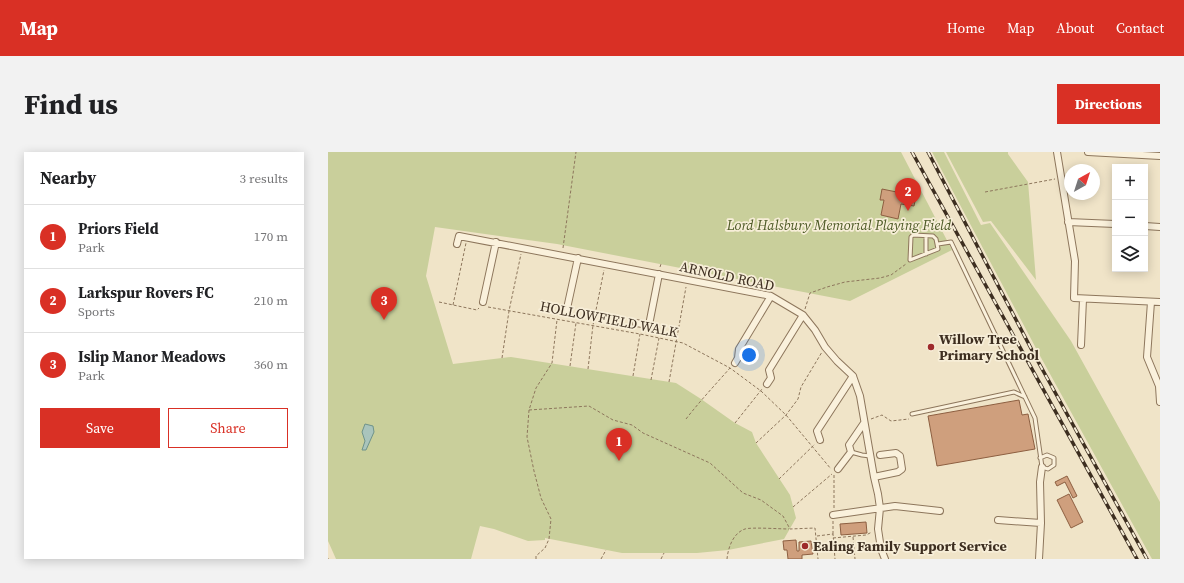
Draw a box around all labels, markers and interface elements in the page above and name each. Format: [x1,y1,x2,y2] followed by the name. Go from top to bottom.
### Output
[20,15,58,41] text: Map
[947,18,985,38] text: Home
[1007,18,1034,38] text: Map
[1056,18,1094,38] text: About
[1116,18,1164,38] text: Contact
[1057,84,1160,124] button: Directions
[24,85,118,123] text: Find us
[1064,164,1100,200] north arrow
[1112,164,1148,272] map controls
[1112,164,1148,200] button: +
[40,166,96,190] text: Nearby
[240,170,288,187] text: 3 results
[895,178,921,211] pin: 2
[1112,200,1148,236] button: −
[726,215,952,235] park label: Lord Halsbury Memorial Playing Field
[78,218,159,239] text: Priors Field
[49,228,57,245] text: 1
[254,228,288,245] text: 170 m
[1112,236,1148,272] button: layers
[78,239,105,256] text: Park
[678,256,776,296] street label: ARNOLD ROAD
[78,282,214,303] text: Larkspur Rovers FC
[371,287,397,320] pin: 3
[49,292,57,309] text: 2
[254,292,288,309] text: 210 m
[538,296,680,342] street label: HOLLOWFIELD WALK
[78,303,115,320] text: Sports
[939,329,1040,365] place label: Willow Tree Primary School
[926,342,936,352] marker: Willow Tree Primary School
[739,345,759,365] your location
[78,346,226,367] text: Islip Manor Meadows
[49,356,57,373] text: 3
[254,356,288,373] text: 360 m
[78,367,105,384] text: Park
[40,408,160,448] button: Save
[168,408,288,448] button: Share
[606,428,632,461] pin: 1
[813,536,1007,556] place label: Ealing Family Support Service
[800,541,810,551] marker: Ealing Family Support Service

